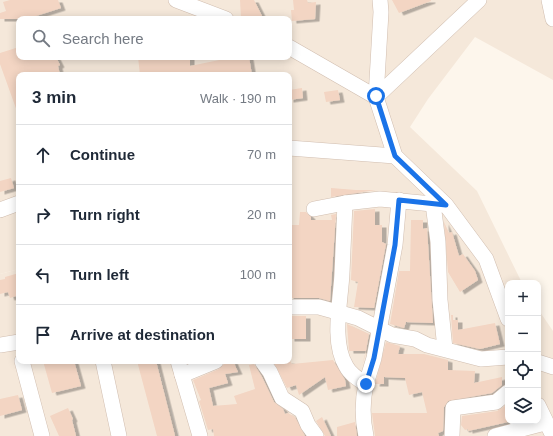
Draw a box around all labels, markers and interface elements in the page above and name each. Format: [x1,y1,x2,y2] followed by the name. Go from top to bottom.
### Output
[16,16,292,60] search box
[30,27,52,49] icon: search
[62,30,144,47] text: Search here
[367,87,385,105] route start
[32,88,76,107] text: 3 min
[200,91,276,106] text: Walk · 190 m
[32,144,54,166] icon: ahead
[70,146,135,163] text: Continue
[247,147,276,162] text: 70 m
[32,204,54,226] icon: right
[70,206,140,223] text: Turn right
[247,207,276,222] text: 20 m
[32,264,54,286] icon: left
[70,266,129,283] text: Turn left
[240,267,276,282] text: 100 m
[505,280,541,424] map controls
[505,280,541,316] button: +
[505,316,541,352] button: −
[32,324,54,346] icon: arrive
[70,326,215,343] text: Arrive at destination
[505,352,541,388] button: locate
[357,375,375,393] route end
[505,388,541,424] button: layers

